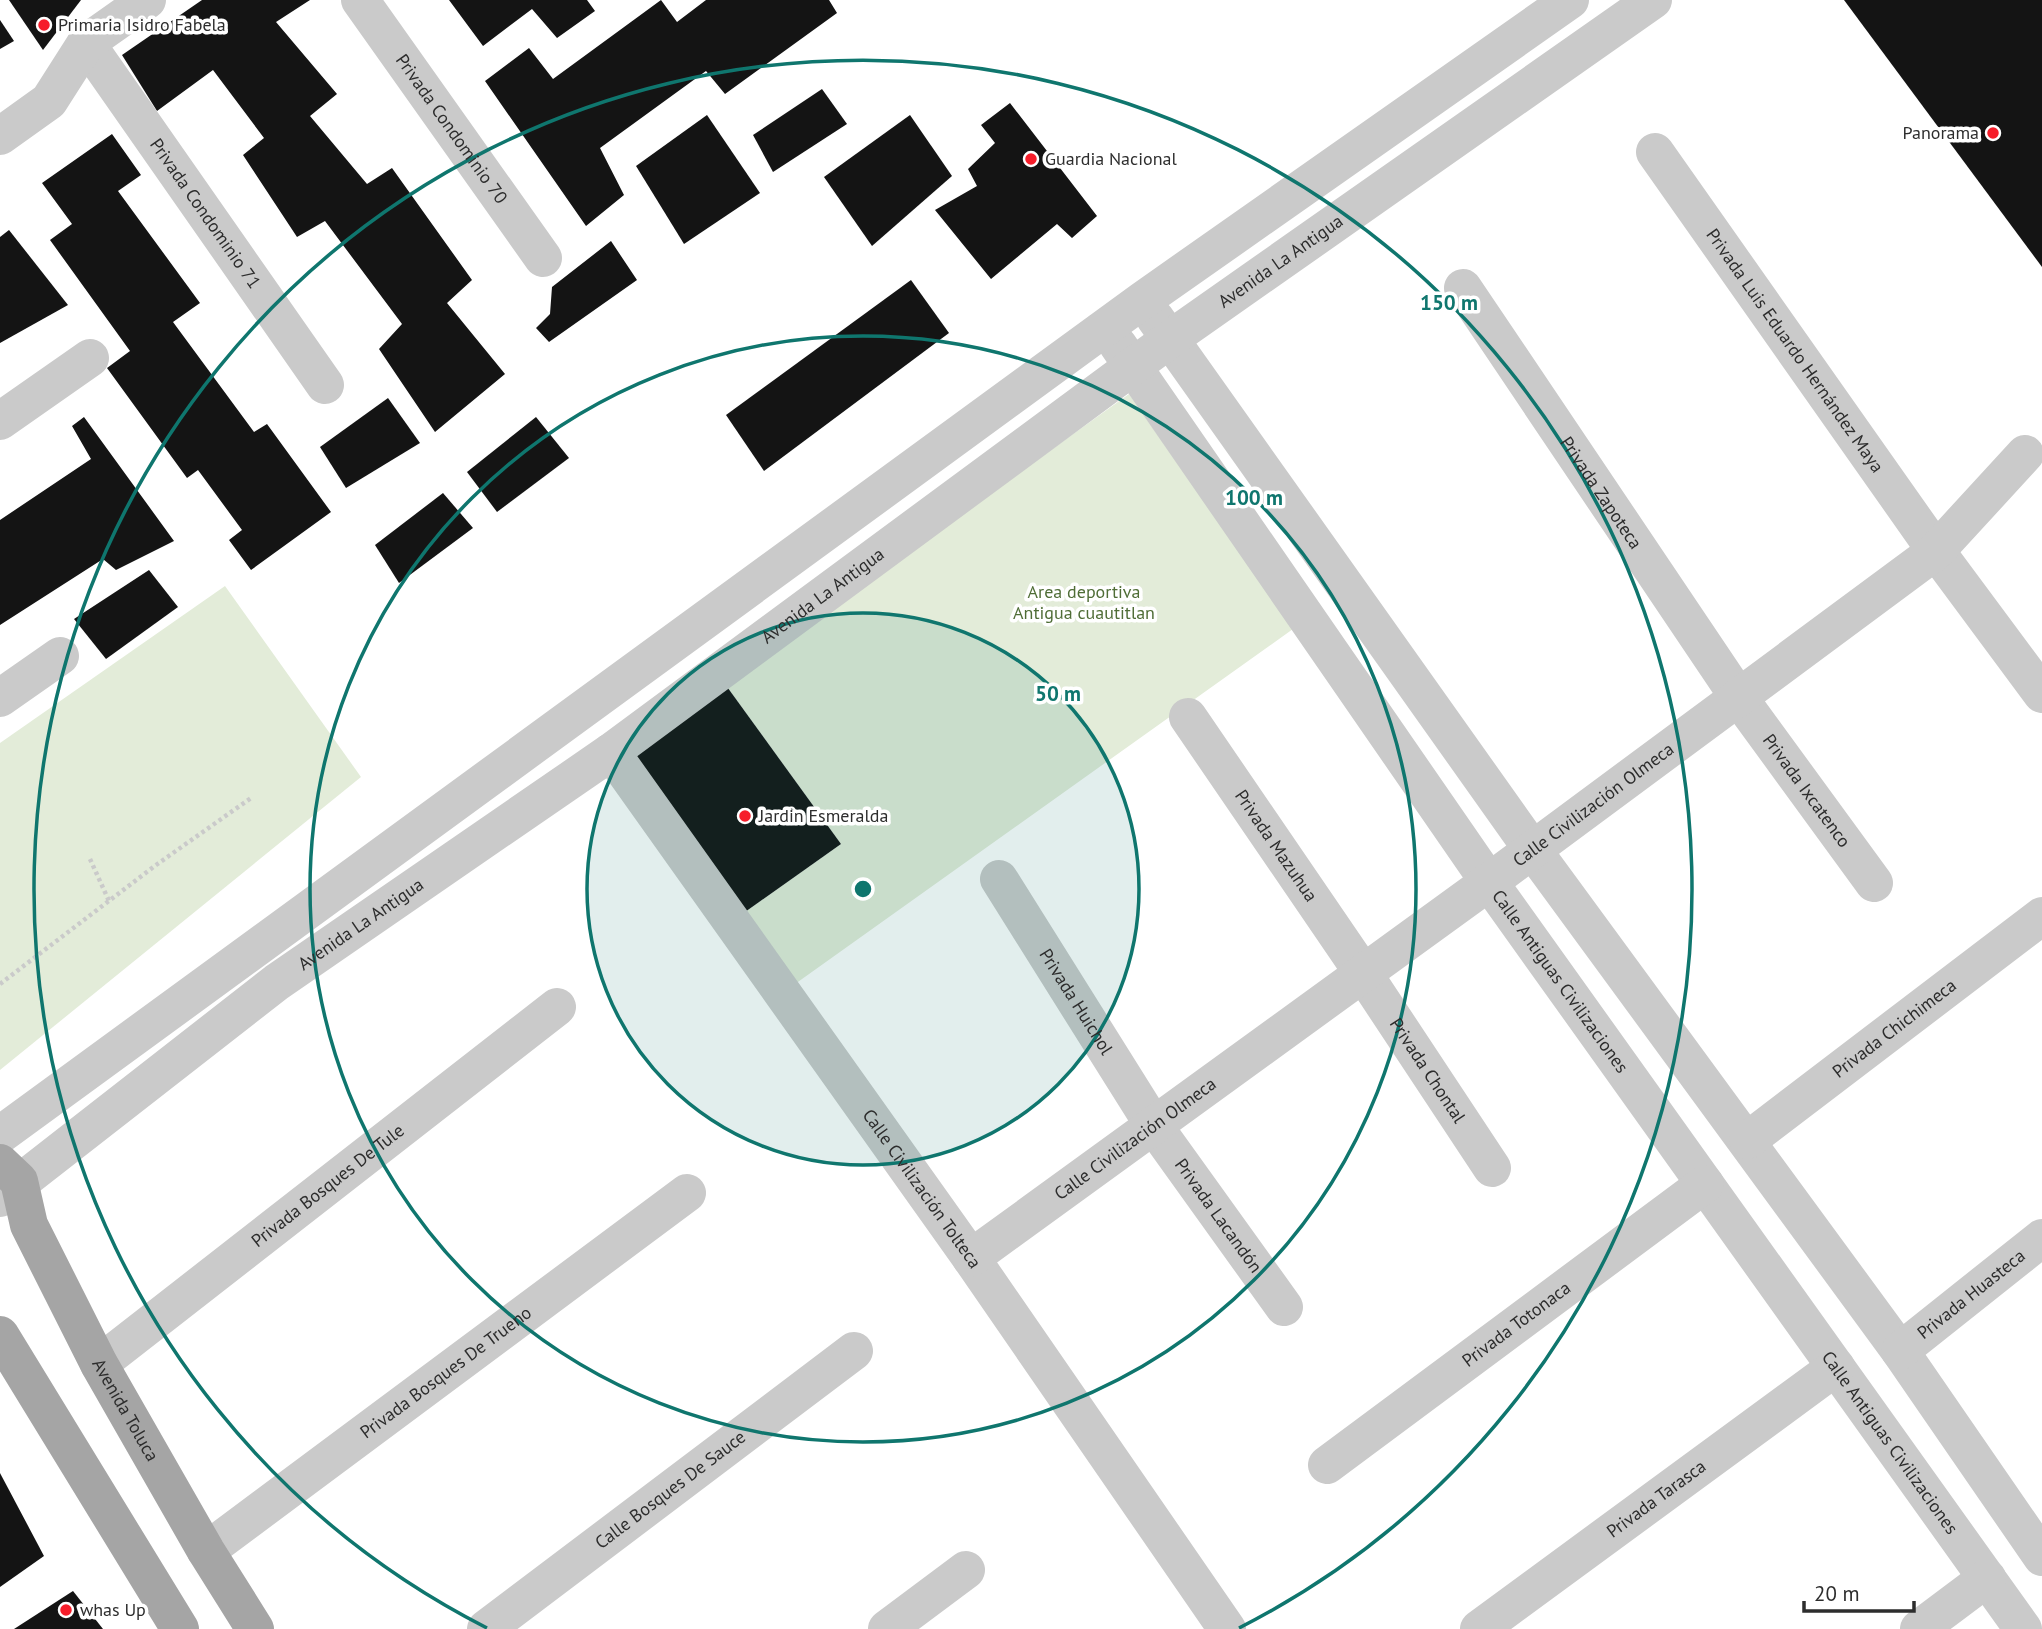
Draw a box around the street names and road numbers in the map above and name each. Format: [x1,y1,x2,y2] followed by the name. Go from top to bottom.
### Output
[391,49,513,208] street label: Privada Condominio 70
[145,134,266,293] street label: Privada Condominio 71
[1213,209,1347,313] street label: Avenida La Antigua
[1702,224,1889,477] street label: Privada Luis Eduardo Hernández Maya
[1555,432,1647,553] street label: Privada Zapoteca
[756,542,889,648] street label: Avenida La Antigua
[1758,729,1856,852] street label: Privada Ixcatenco
[1508,737,1678,871] street label: Calle Civilización Olmeca
[1230,785,1323,906] street label: Privada Mazuhua
[293,873,428,975] street label: Avenida La Antigua
[1487,885,1634,1077] street label: Calle Antiguas Civilizaciones
[1035,944,1119,1060] street label: Privada Huichol
[1827,974,1961,1083] street label: Privada Chichimeca
[1385,1013,1471,1128] street label: Privada Chontal
[1049,1072,1220,1205] street label: Calle Civilización Olmeca
[858,1104,987,1273] street label: Calle Civilización Tolteca
[246,1119,408,1252] street label: Privada Bosques De Tule
[1170,1154,1268,1277] street label: Privada Lacandón
[1912,1244,2030,1344] street label: Privada Huasteca
[1457,1276,1575,1372] street label: Privada Totonaca
[355,1301,536,1443] street label: Privada Bosques De Trueno
[1817,1346,1964,1539] street label: Calle Antiguas Civilizaciones
[87,1354,164,1465] street label: Avenida Toluca
[590,1425,750,1554] street label: Calle Bosques De Sauce
[1602,1454,1710,1543] street label: Privada Tarasca

